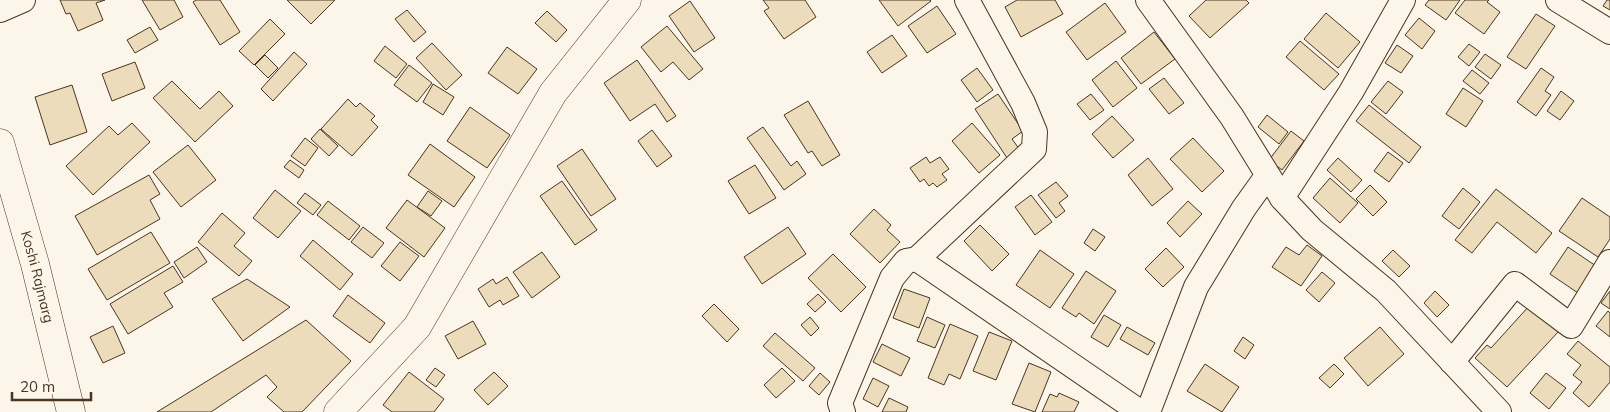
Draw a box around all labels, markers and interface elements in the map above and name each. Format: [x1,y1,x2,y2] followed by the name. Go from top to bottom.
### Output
[17,229,58,325] street label: Koshi Rajmarg
[12,370,91,402] scale bar
[20,377,55,396] text: 20 m

